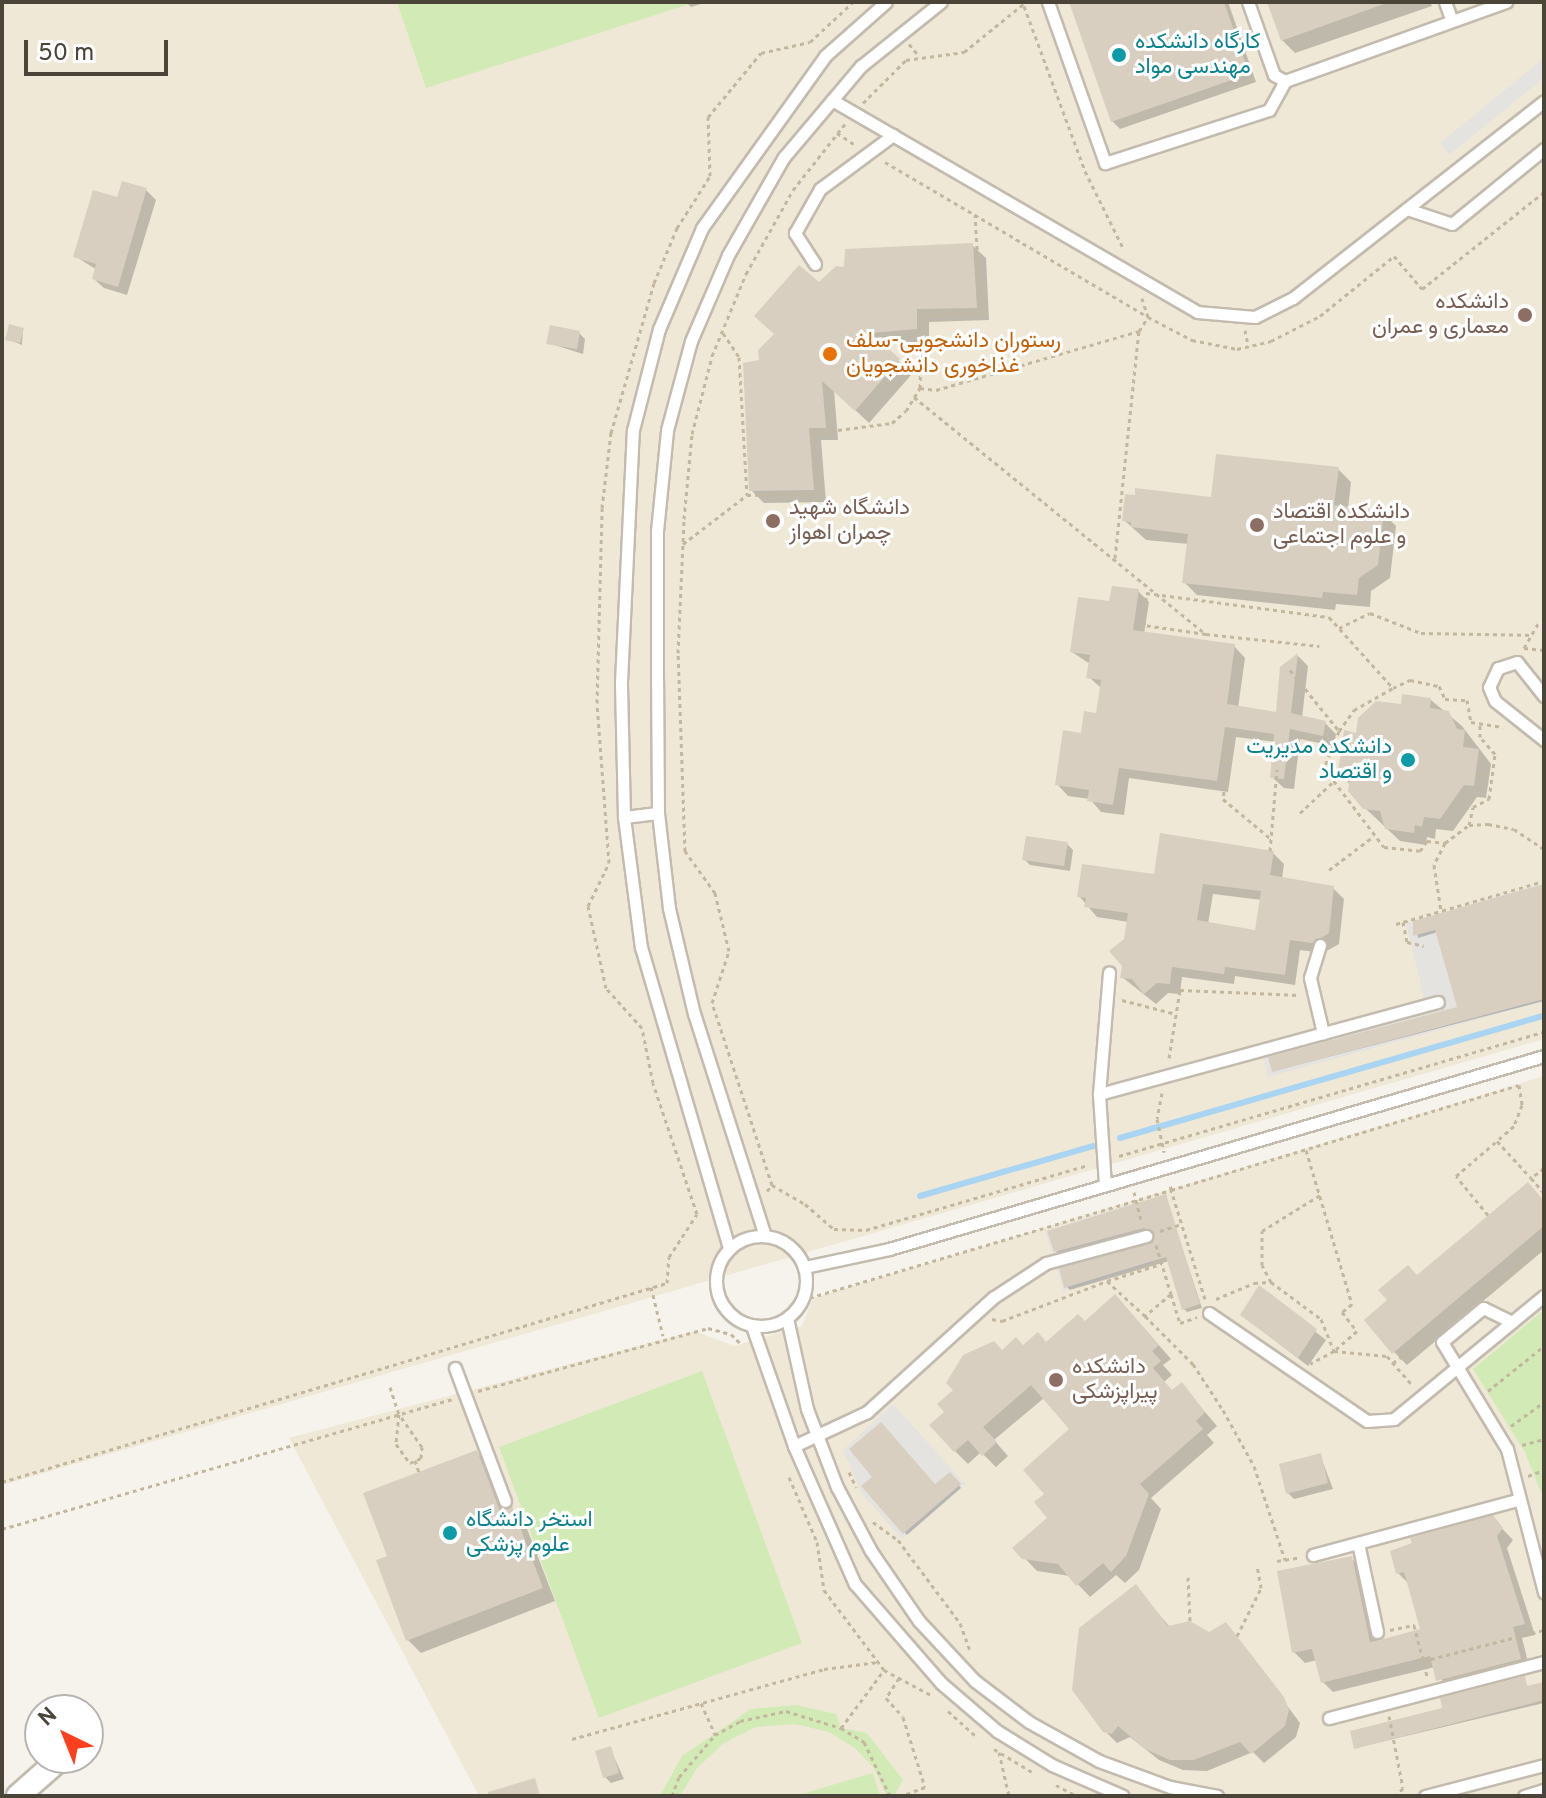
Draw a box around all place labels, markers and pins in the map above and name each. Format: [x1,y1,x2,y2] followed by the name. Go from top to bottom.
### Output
[1135,29,1261,80] place label: کارگاه دانشکده مهندسی مواد
[1110,46,1128,64] marker: کارگاه دانشکده مهندسی مواد
[1372,289,1509,340] place label: دانشکده معماری و عمران
[1516,306,1534,324] marker: دانشکده معماری و عمران
[846,328,1061,380] place label: رستوران دانشجویی-سلف غذاخوری دانشجویان
[821,345,839,363] marker: رستوران دانشجویی-سلف غذاخوری دانشجویان
[789,495,910,546] place label: دانشگاه شهید چمران اهواز
[1273,499,1410,550] place label: دانشکده اقتصاد و علوم اجتماعی
[764,512,782,530] marker: دانشگاه شهید چمران اهواز
[1248,516,1266,534] marker: دانشکده اقتصاد و علوم اجتماعی
[1246,734,1392,786] place label: دانشکده مدیریت و اقتصاد
[1399,751,1417,769] marker: دانشکده مدیریت و اقتصاد
[1072,1354,1158,1406] place label: دانشکده پیراپزشکی
[1047,1371,1065,1389] marker: دانشکده پیراپزشکی
[466,1507,593,1558] place label: استخر دانشگاه علوم پزشکی
[441,1524,459,1542] marker: استخر دانشگاه علوم پزشکی

